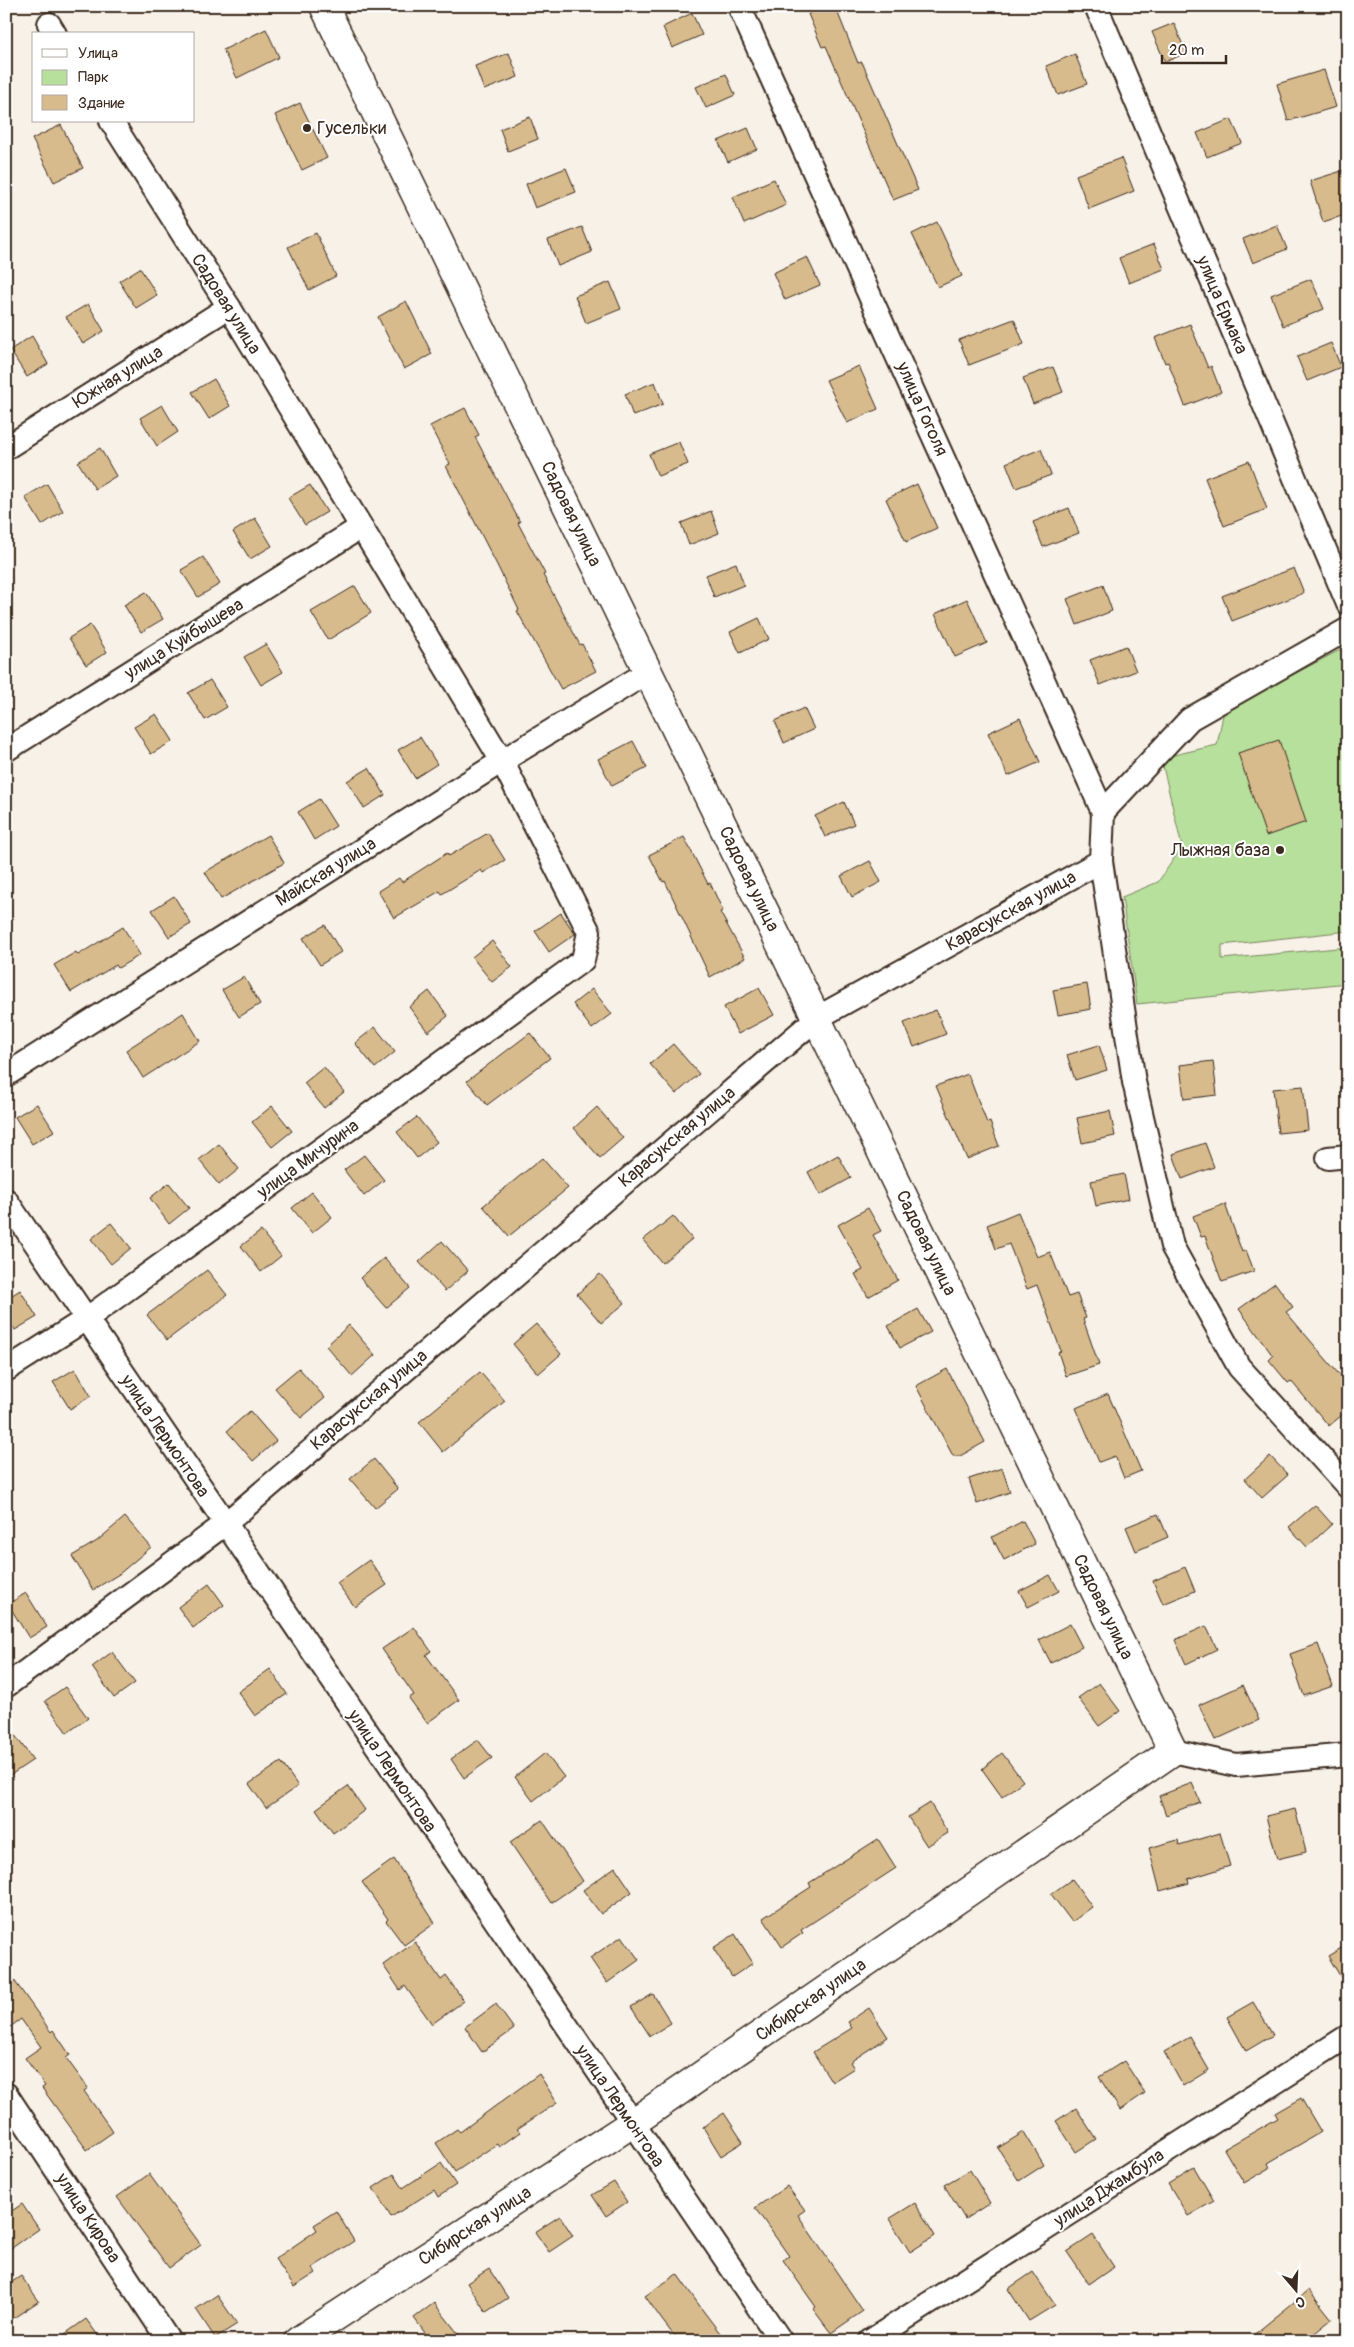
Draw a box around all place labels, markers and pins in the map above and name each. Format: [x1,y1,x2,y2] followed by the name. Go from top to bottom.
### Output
[317,117,386,140] place label: Гусельки
[301,122,313,134] marker: Гусельки
[1170,839,1270,862] place label: Лыжная база
[1274,844,1286,856] marker: Лыжная база

